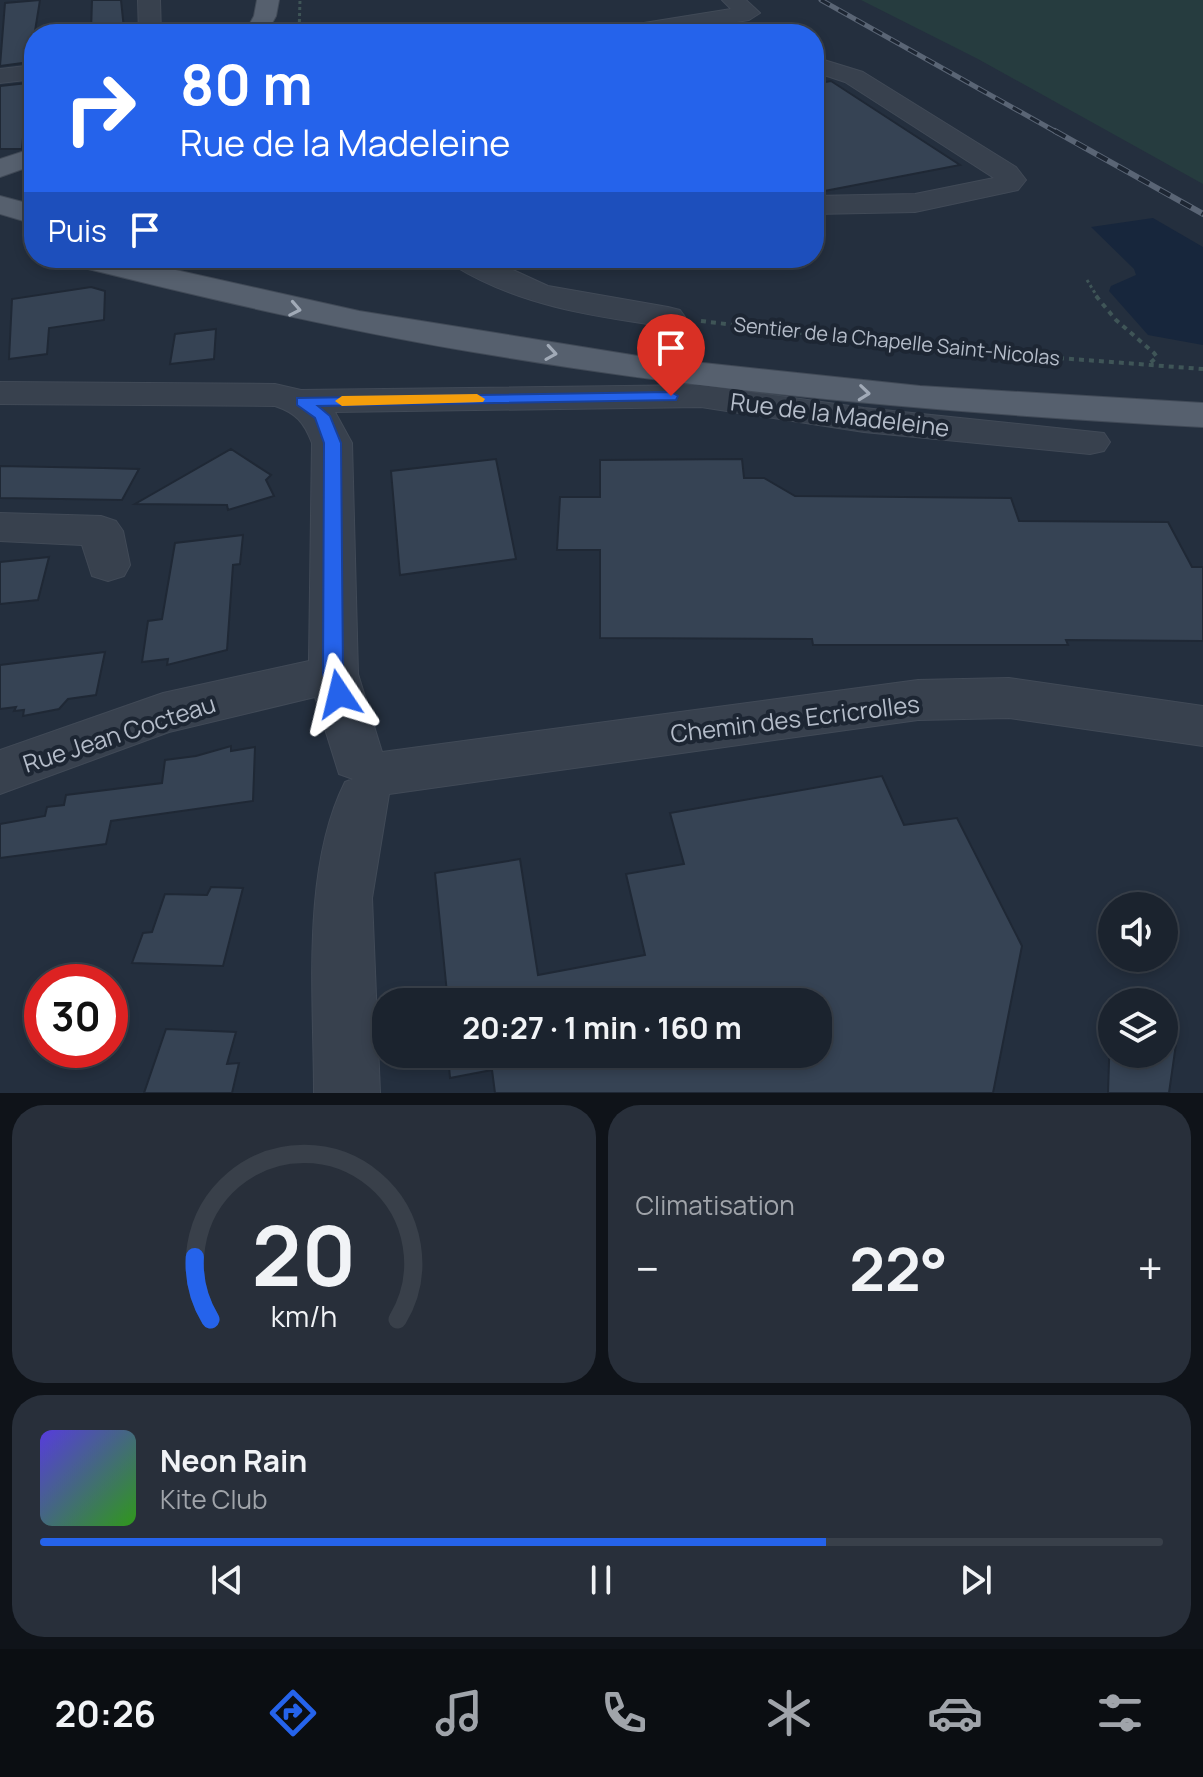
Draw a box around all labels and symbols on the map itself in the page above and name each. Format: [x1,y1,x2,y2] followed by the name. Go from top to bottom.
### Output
[288,299,302,316] one-way arrow
[732,310,1062,372] street label: Sentier de la Chapelle Saint-Nicolas
[637,314,705,396] pin
[544,344,558,361] one-way arrow
[729,384,951,444] street label: Rue de la Madeleine
[858,385,871,402] one-way arrow
[297,652,381,736] position arrow
[18,686,220,780] street label: Rue Jean Cocteau
[669,686,921,750] street label: Chemin des Ecricrolles
[24,964,128,1068] speed limit sign: 30

